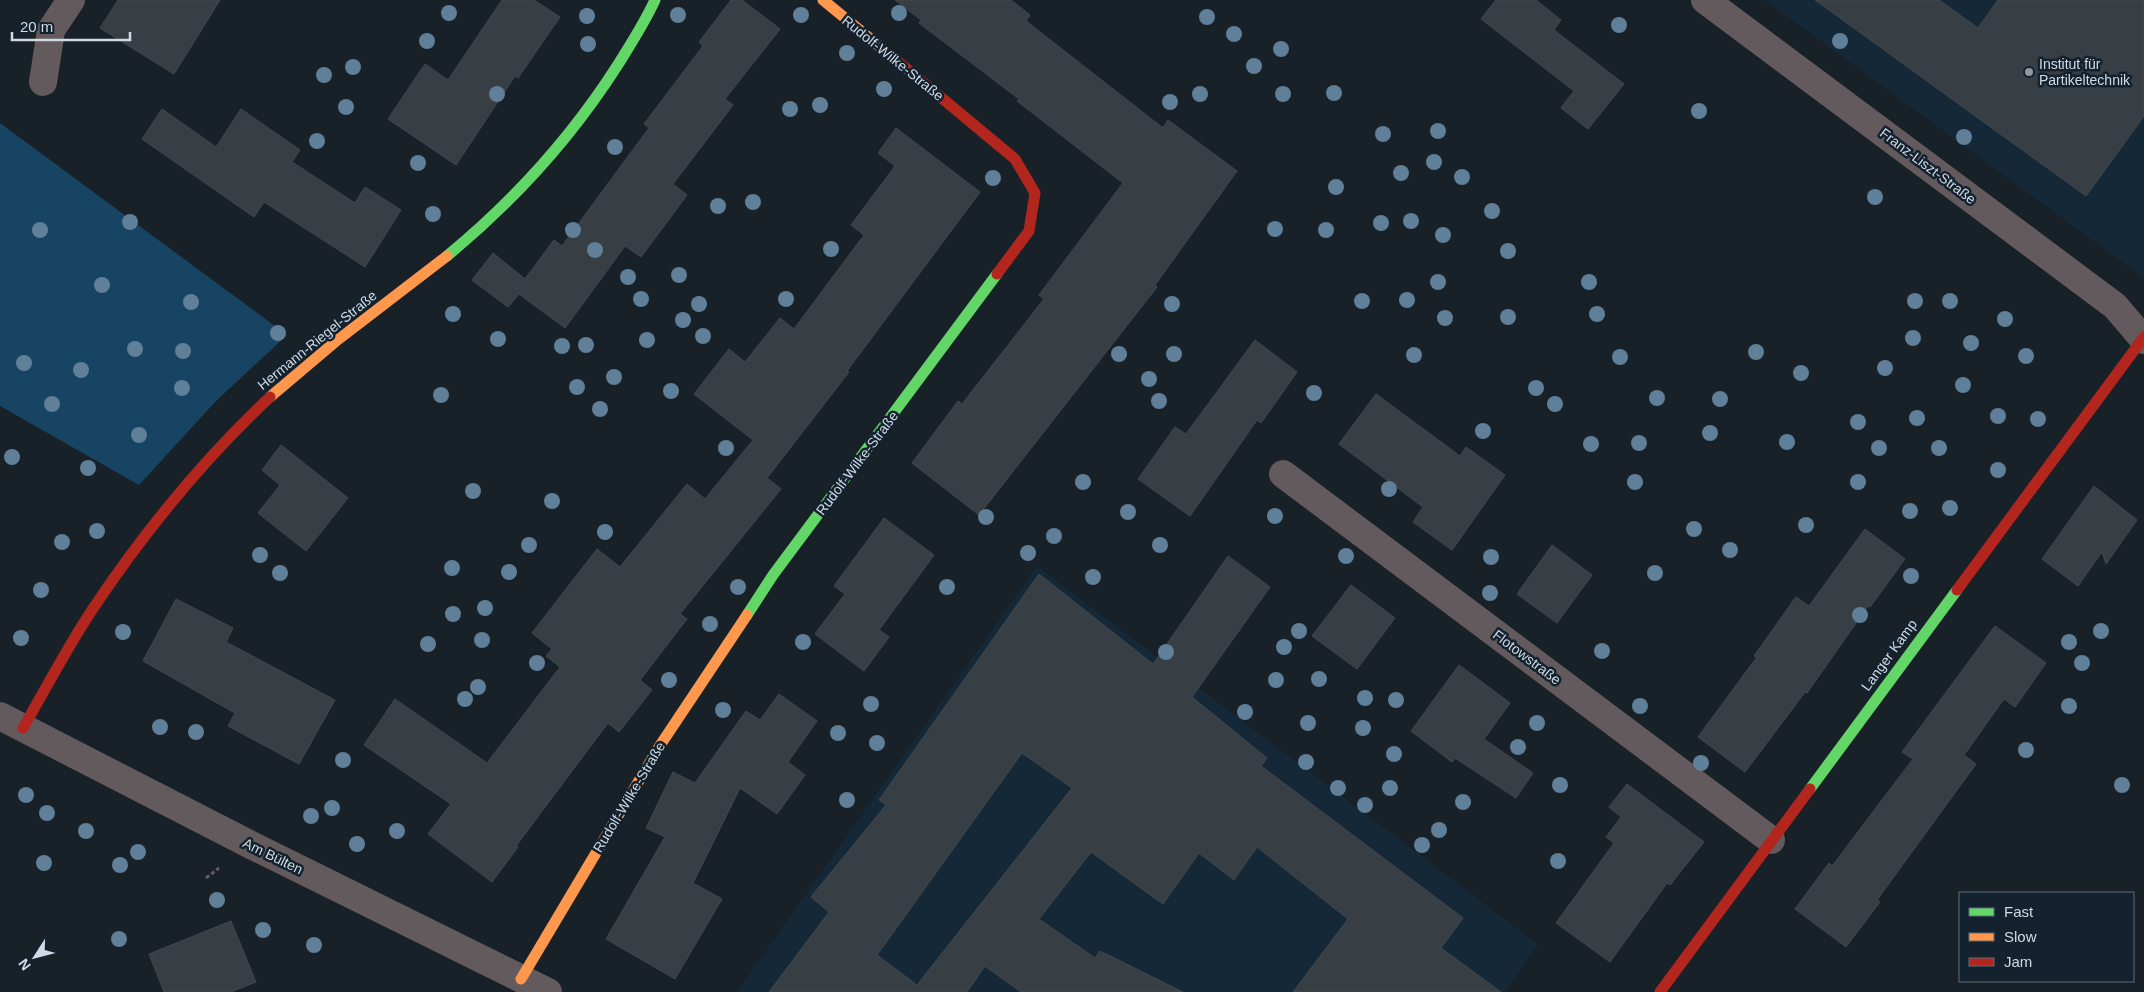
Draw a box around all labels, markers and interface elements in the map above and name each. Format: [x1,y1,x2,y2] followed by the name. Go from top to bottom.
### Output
[12,10,130,42] scale bar
[839,12,947,104] street label: Rudolf-Wilke-Straße
[20,18,53,35] text: 20 m
[2039,56,2131,88] place label: Institut für Partikeltechnik
[2023,66,2035,78] marker: Institut für Partikeltechnik
[1877,125,1979,207] street label: Franz-Liszt-Straße
[254,287,380,393] street label: Hermann-Riegel-Straße
[813,408,901,518] street label: Rudolf-Wilke-Straße
[1858,616,1920,694] street label: Langer Kamp
[1490,626,1564,688] street label: Flotowstraße
[590,739,668,855] street label: Rudolf-Wilke-Straße
[240,835,306,877] street label: Am Bülten
[1959,892,2134,982] legend
[2004,903,2034,920] text: Fast
[2004,928,2037,945] text: Slow
[10,932,60,982] north arrow
[2004,953,2032,970] text: Jam
[15,956,34,973] text: N

